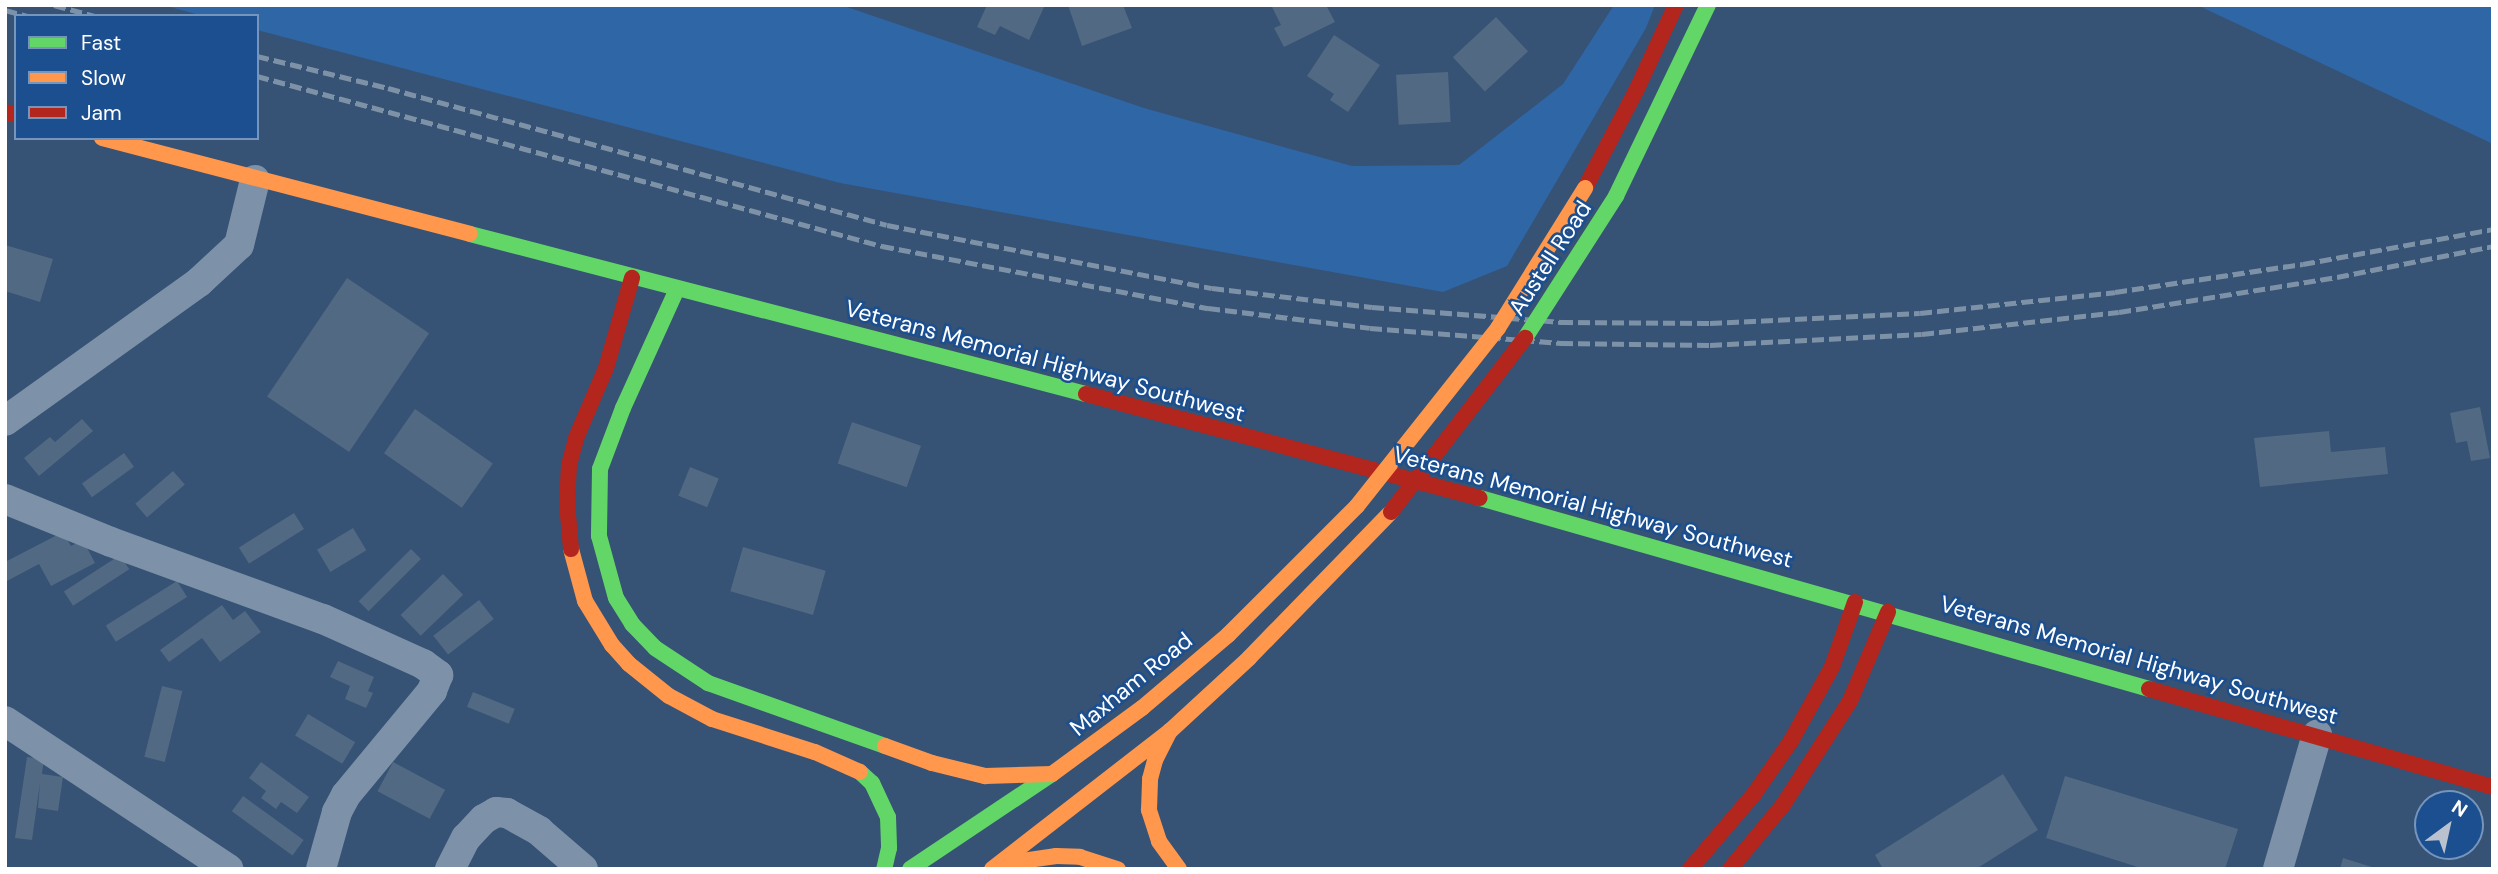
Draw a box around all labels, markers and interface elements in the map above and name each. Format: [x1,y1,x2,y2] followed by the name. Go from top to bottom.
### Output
[14,14,259,140] legend
[81,29,121,57] text: Fast
[81,64,126,92] text: Slow
[81,99,122,127] text: Jam
[1503,196,1597,320] street label: Austell Road
[842,294,1248,428] street label: Veterans Memorial Highway Southwest
[1390,440,1796,574] street label: Veterans Memorial Highway Southwest
[1937,590,2341,730] street label: Veterans Memorial Highway Southwest
[1064,626,1198,742] street label: Maxham Road
[2414,790,2484,860] north arrow
[2447,794,2472,823] text: N

